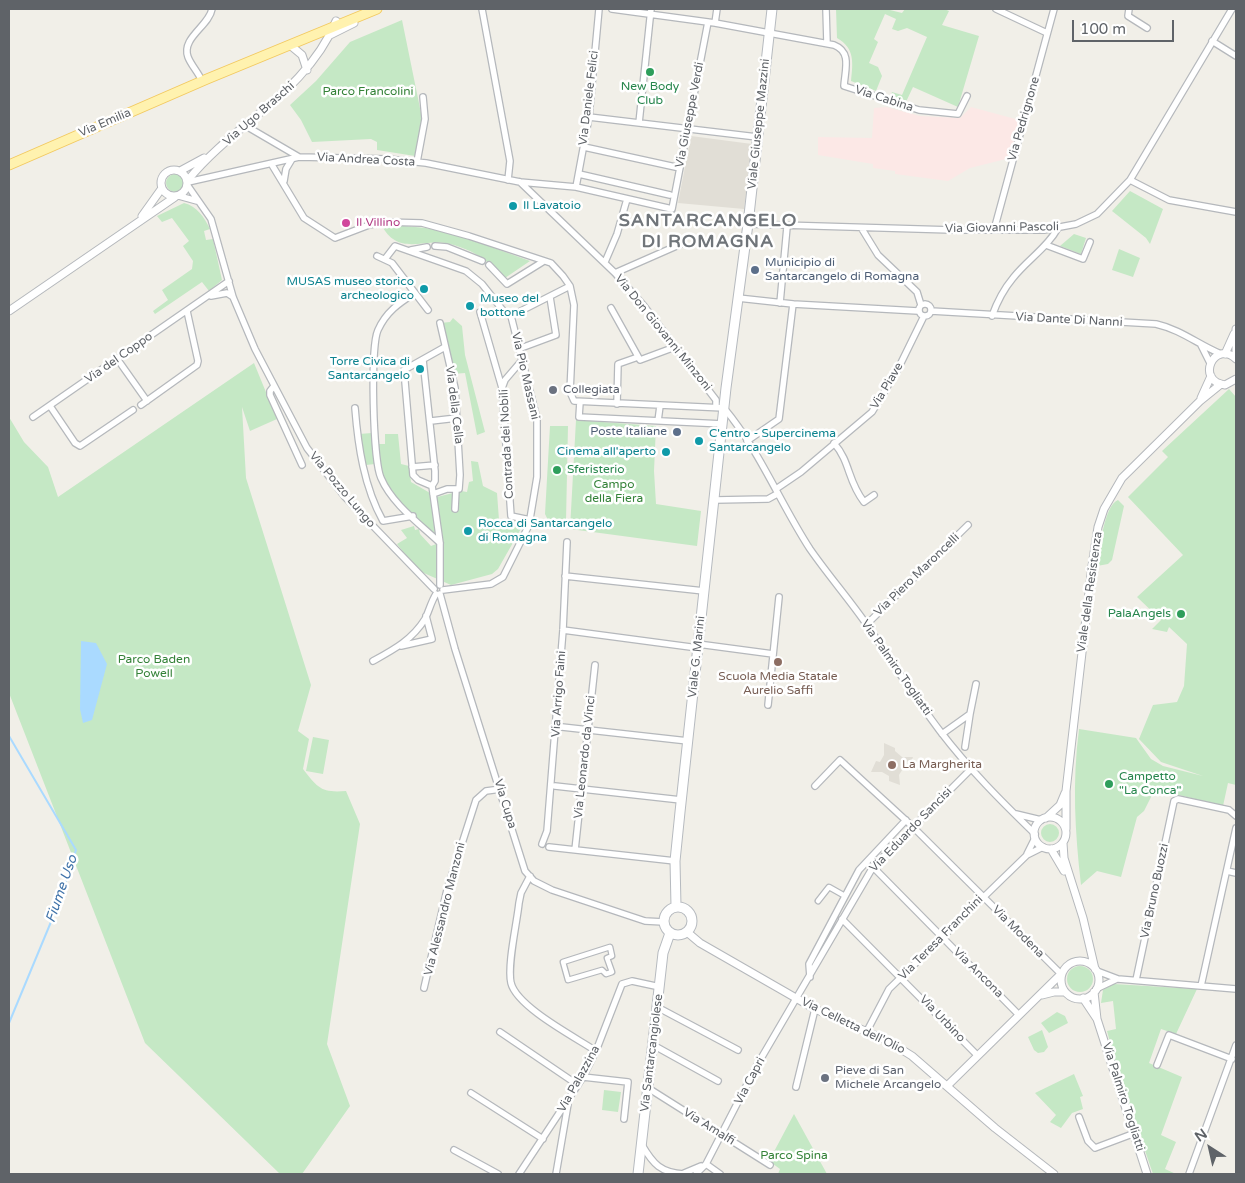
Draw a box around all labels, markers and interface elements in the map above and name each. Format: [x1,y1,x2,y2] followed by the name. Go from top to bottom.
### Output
[1075,10,1178,42] scale bar
[1080,20,1126,38] text: 100 m
[576,50,602,146] street label: Via Daniele Felici
[745,58,773,190] street label: Viale Giuseppe Mazzini
[673,61,707,169] street label: Via Giuseppe Verdi
[644,66,656,78] marker: New Body Club
[1005,75,1043,163] street label: Via Pedrignone
[220,79,298,149] street label: Via Ugo Braschi
[621,80,679,108] place label: New Body Club
[853,83,915,115] street label: Via Cabina
[322,85,414,99] park label: Parco Francolini
[77,106,133,140] street label: Via Emilia
[317,150,415,170] street label: Via Andrea Costa
[523,199,581,213] place label: Il Lavatoio
[507,200,519,212] marker: Il Lavatoio
[617,210,799,252] district label: SANTARCANGELO DI ROMAGNA
[356,216,400,230] place label: Il Villino
[340,217,352,229] marker: Il Villino
[945,220,1059,236] street label: Via Giovanni Pascoli
[765,256,919,284] place label: Municipio di Santarcangelo di Romagna
[749,264,761,276] marker: Municipio di Santarcangelo di Romagna
[611,272,715,394] street label: Via Don Giovanni Minzoni
[286,275,414,303] place label: MUSAS museo storico archeologico
[418,283,430,295] marker: MUSAS museo storico archeologico
[480,292,539,320] place label: Museo del bottone
[464,300,476,312] marker: Museo del bottone
[1015,310,1123,330] street label: Via Dante Di Nanni
[82,329,156,387] street label: Via del Coppo
[508,331,542,421] street label: Via Pio Massani
[328,355,410,383] place label: Torre Civica di Santarcangelo
[868,360,906,412] street label: Via Piave
[414,363,426,375] marker: Torre Civica di Santarcangelo
[442,365,466,445] street label: Via della Cella
[563,383,620,397] place label: Collegiata
[547,384,559,396] marker: Collegiata
[497,389,517,499] street label: Contrada dei Nobili
[590,425,667,439] place label: Poste Italiane
[671,426,683,438] marker: Poste Italiane
[709,427,836,455] place label: C'entro - Supercinema Santarcangelo
[693,435,705,447] marker: C'entro - Supercinema Santarcangelo
[557,445,656,459] place label: Cinema all'aperto
[660,446,672,458] marker: Cinema all'aperto
[306,449,378,531] street label: Via Pozzo Lungo
[567,463,625,477] place label: Sferisterio
[551,464,563,476] marker: Sferisterio
[585,478,643,506] park label: Campo della Fiera
[478,517,612,545] place label: Rocca di Santarcangelo di Romagna
[462,525,474,537] marker: Rocca di Santarcangelo di Romagna
[871,531,963,619] street label: Via Piero Maroncelli
[1074,531,1106,653] street label: Viale della Resistenza
[1108,607,1171,621] place label: PalaAngels
[1175,608,1187,620] marker: PalaAngels
[686,615,708,699] street label: Viale G. Marini
[858,617,934,719] street label: Via Palmiro Togliatti
[549,650,569,738] street label: Via Arrigo Faini
[118,653,190,681] park label: Parco Baden Powell
[772,656,784,668] marker: Scuola Media Statale Aurelio Saffi
[718,670,838,698] place label: Scuola Media Statale Aurelio Saffi
[571,695,599,819] street label: Via Leonardo da Vinci
[902,758,982,772] place label: La Margherita
[886,759,898,771] marker: La Margherita
[1119,770,1182,798] place label: Campetto "La Conca"
[491,778,519,830] street label: Via Cupa
[1103,778,1115,790] marker: Campetto "La Conca"
[867,785,955,875] street label: Via Eduardo Sancisi
[421,841,469,977] street label: Via Alessandro Manzoni
[1138,842,1172,940] street label: Via Bruno Buozzi
[43,853,81,925] water label: Fiume Uso
[896,893,986,983] street label: Via Teresa Franchini
[989,903,1047,961] street label: Via Modena
[950,945,1006,1001] street label: Via Ancona
[638,993,666,1113] street label: Via Santarcangiolese
[916,993,968,1045] street label: Via Urbino
[799,995,907,1057] street label: Via Celletta dell'Olio
[1099,1041,1147,1153] street label: Via Palmiro Togliatti
[555,1043,603,1115] street label: Via Palazzina
[732,1055,768,1107] street label: Via Capri
[835,1064,941,1092] place label: Pieve di San Michele Arcangelo
[819,1072,831,1084] marker: Pieve di San Michele Arcangelo
[680,1105,738,1149] street label: Via Amalfi
[1185,1123,1235,1173] north arrow
[1192,1125,1211,1145] text: N
[760,1149,828,1163] park label: Parco Spina

